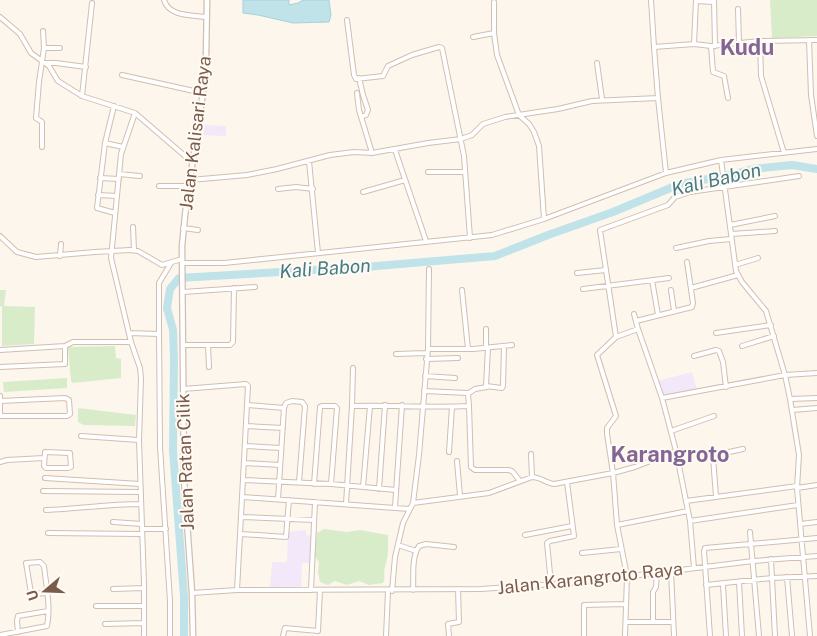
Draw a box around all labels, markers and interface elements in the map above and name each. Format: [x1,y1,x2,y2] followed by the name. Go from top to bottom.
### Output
[720,34,774,60] district label: Kudu
[175,55,215,211] street label: Jalan Kalisari Raya
[669,158,763,200] water label: Kali Babon
[279,254,371,282] water label: Kali Babon
[172,393,198,531] street label: Jalan Ratan Cilik
[611,441,729,467] district label: Karangroto
[496,558,684,598] street label: Jalan Karangroto Raya
[20,566,70,616] north arrow
[23,588,42,603] text: U

